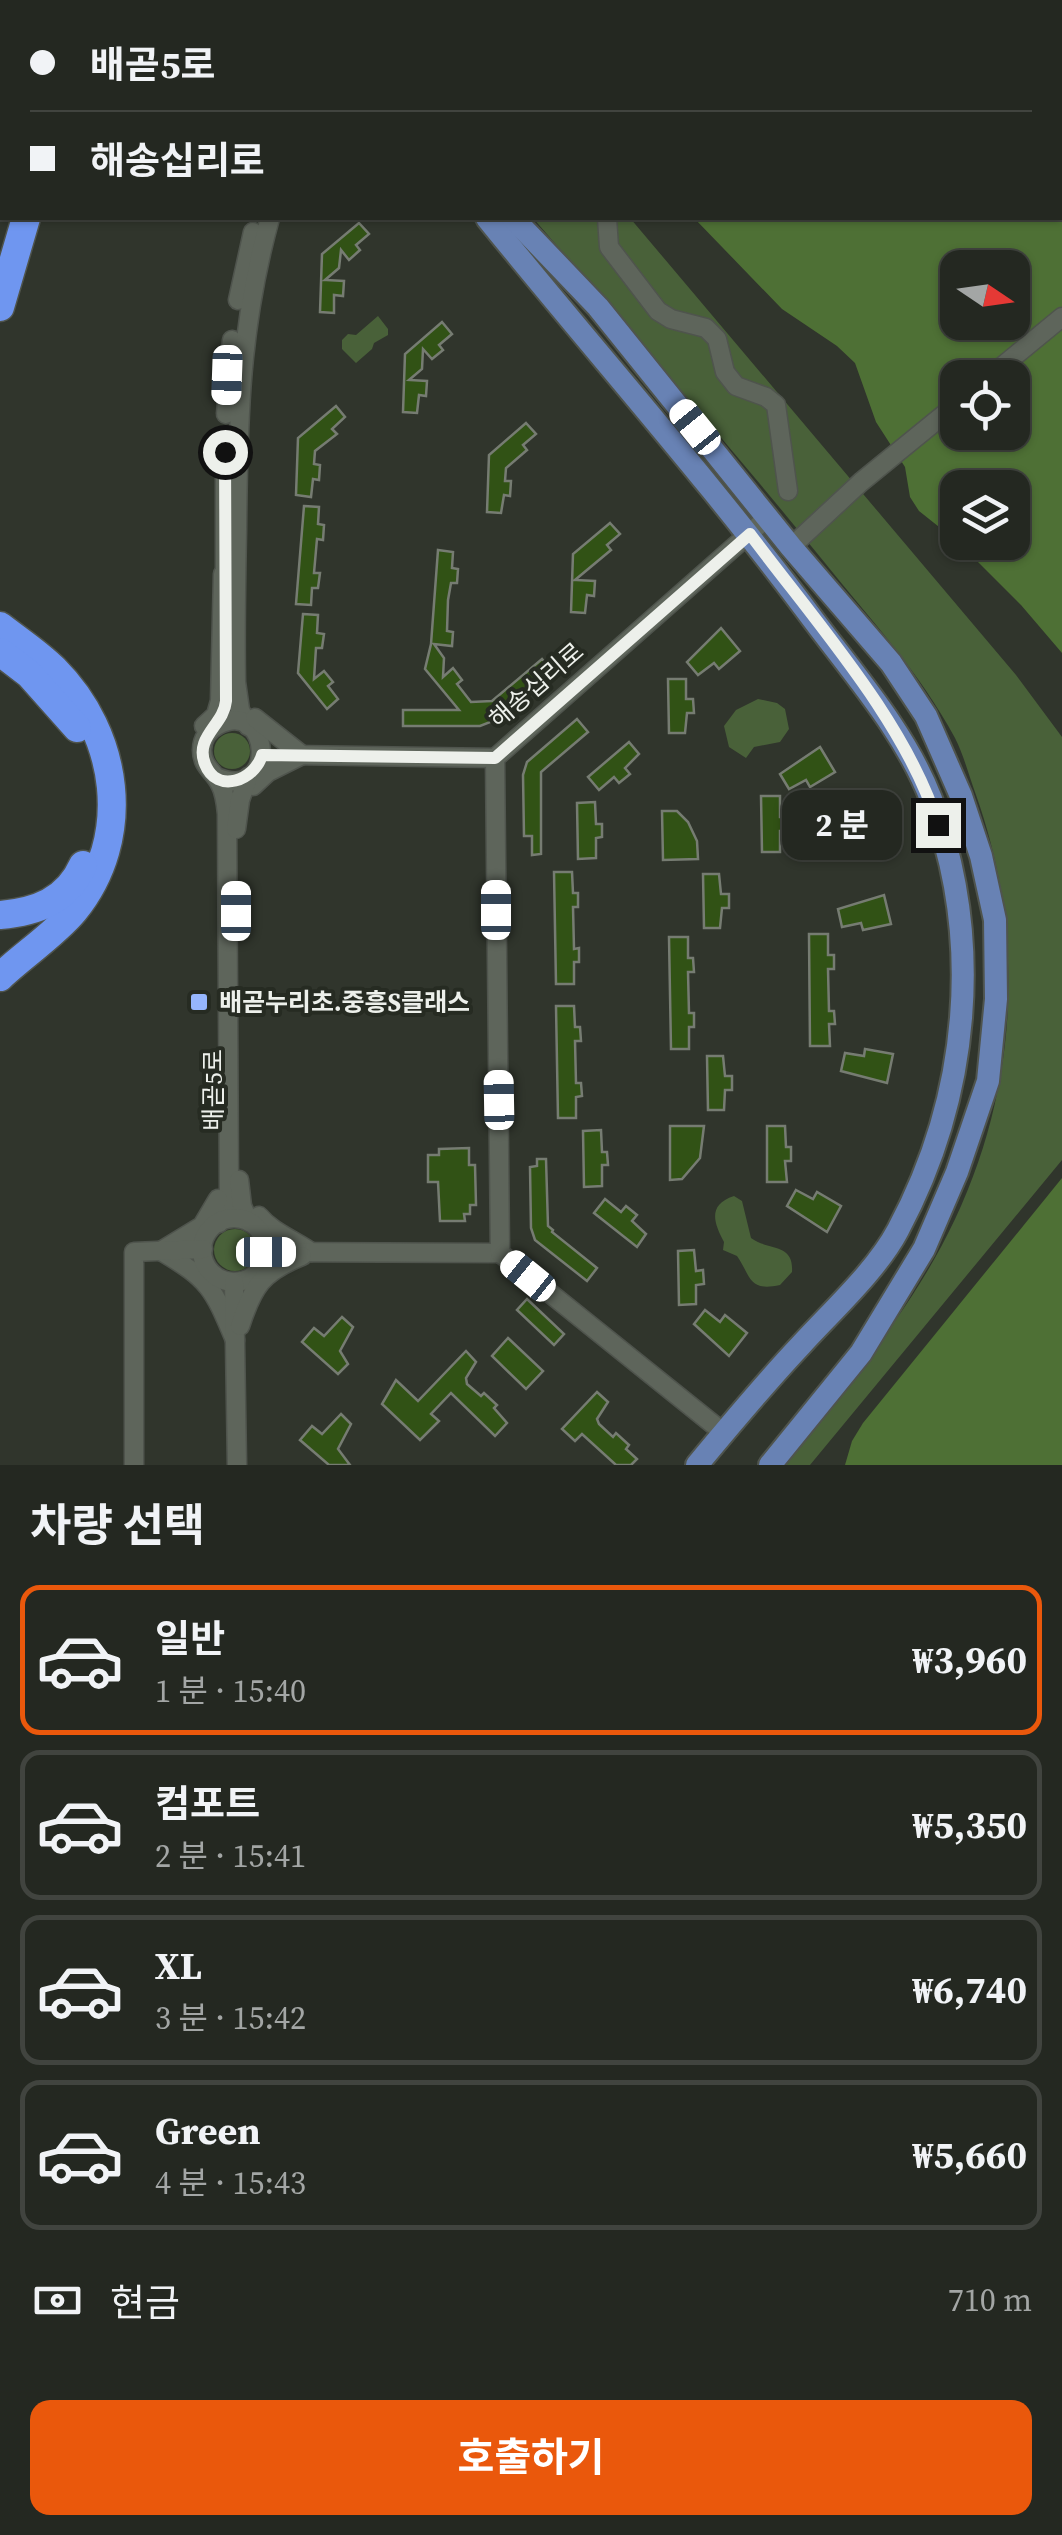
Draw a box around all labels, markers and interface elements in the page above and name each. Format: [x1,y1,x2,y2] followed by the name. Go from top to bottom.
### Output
[90,39,215,91] text: 배곧5로
[90,135,265,187] text: 해송십리로
[940,250,1030,340] north arrow
[940,250,1030,560] map controls
[211,344,243,406] car
[940,360,1030,450] button: locate
[664,394,726,460] car
[203,430,248,475] route start
[940,470,1030,560] button: layers
[481,634,591,736] street label: 해송십리로
[783,790,903,860] callout: 2 분
[815,803,869,847] text: 2 분
[916,803,961,848] route end
[481,880,511,940] car
[221,881,251,941] car
[219,985,470,1019] place label: 배곧누리초.중흥S클래스
[188,991,210,1013] marker: 배곧누리초.중흥S클래스
[196,1049,230,1131] street label: 배곧5로
[483,1070,515,1130] car
[236,1237,296,1267] car
[495,1245,561,1307] car
[30,1494,205,1556] text: 차량 선택
[155,1613,225,1665] text: 일반
[35,1615,125,1705] icon: car
[913,1634,1027,1686] text: ₩3,960
[155,1669,306,1713] text: 1 분 · 15:40
[155,1778,260,1830] text: 컴포트
[35,1780,125,1870] icon: car
[913,1799,1027,1851] text: ₩5,350
[155,1834,306,1878] text: 2 분 · 15:41
[155,1940,202,1992] text: XL
[35,1945,125,2035] icon: car
[913,1964,1027,2016] text: ₩6,740
[155,1996,306,2040] text: 3 분 · 15:42
[155,2105,261,2157] text: Green
[35,2110,125,2200] icon: car
[913,2129,1027,2181] text: ₩5,660
[155,2161,306,2205] text: 4 분 · 15:43
[30,2273,85,2328] icon: cash
[110,2277,180,2329] text: 현금
[948,2278,1032,2322] text: 710 m
[30,2400,1032,2515] button: 호출하기

